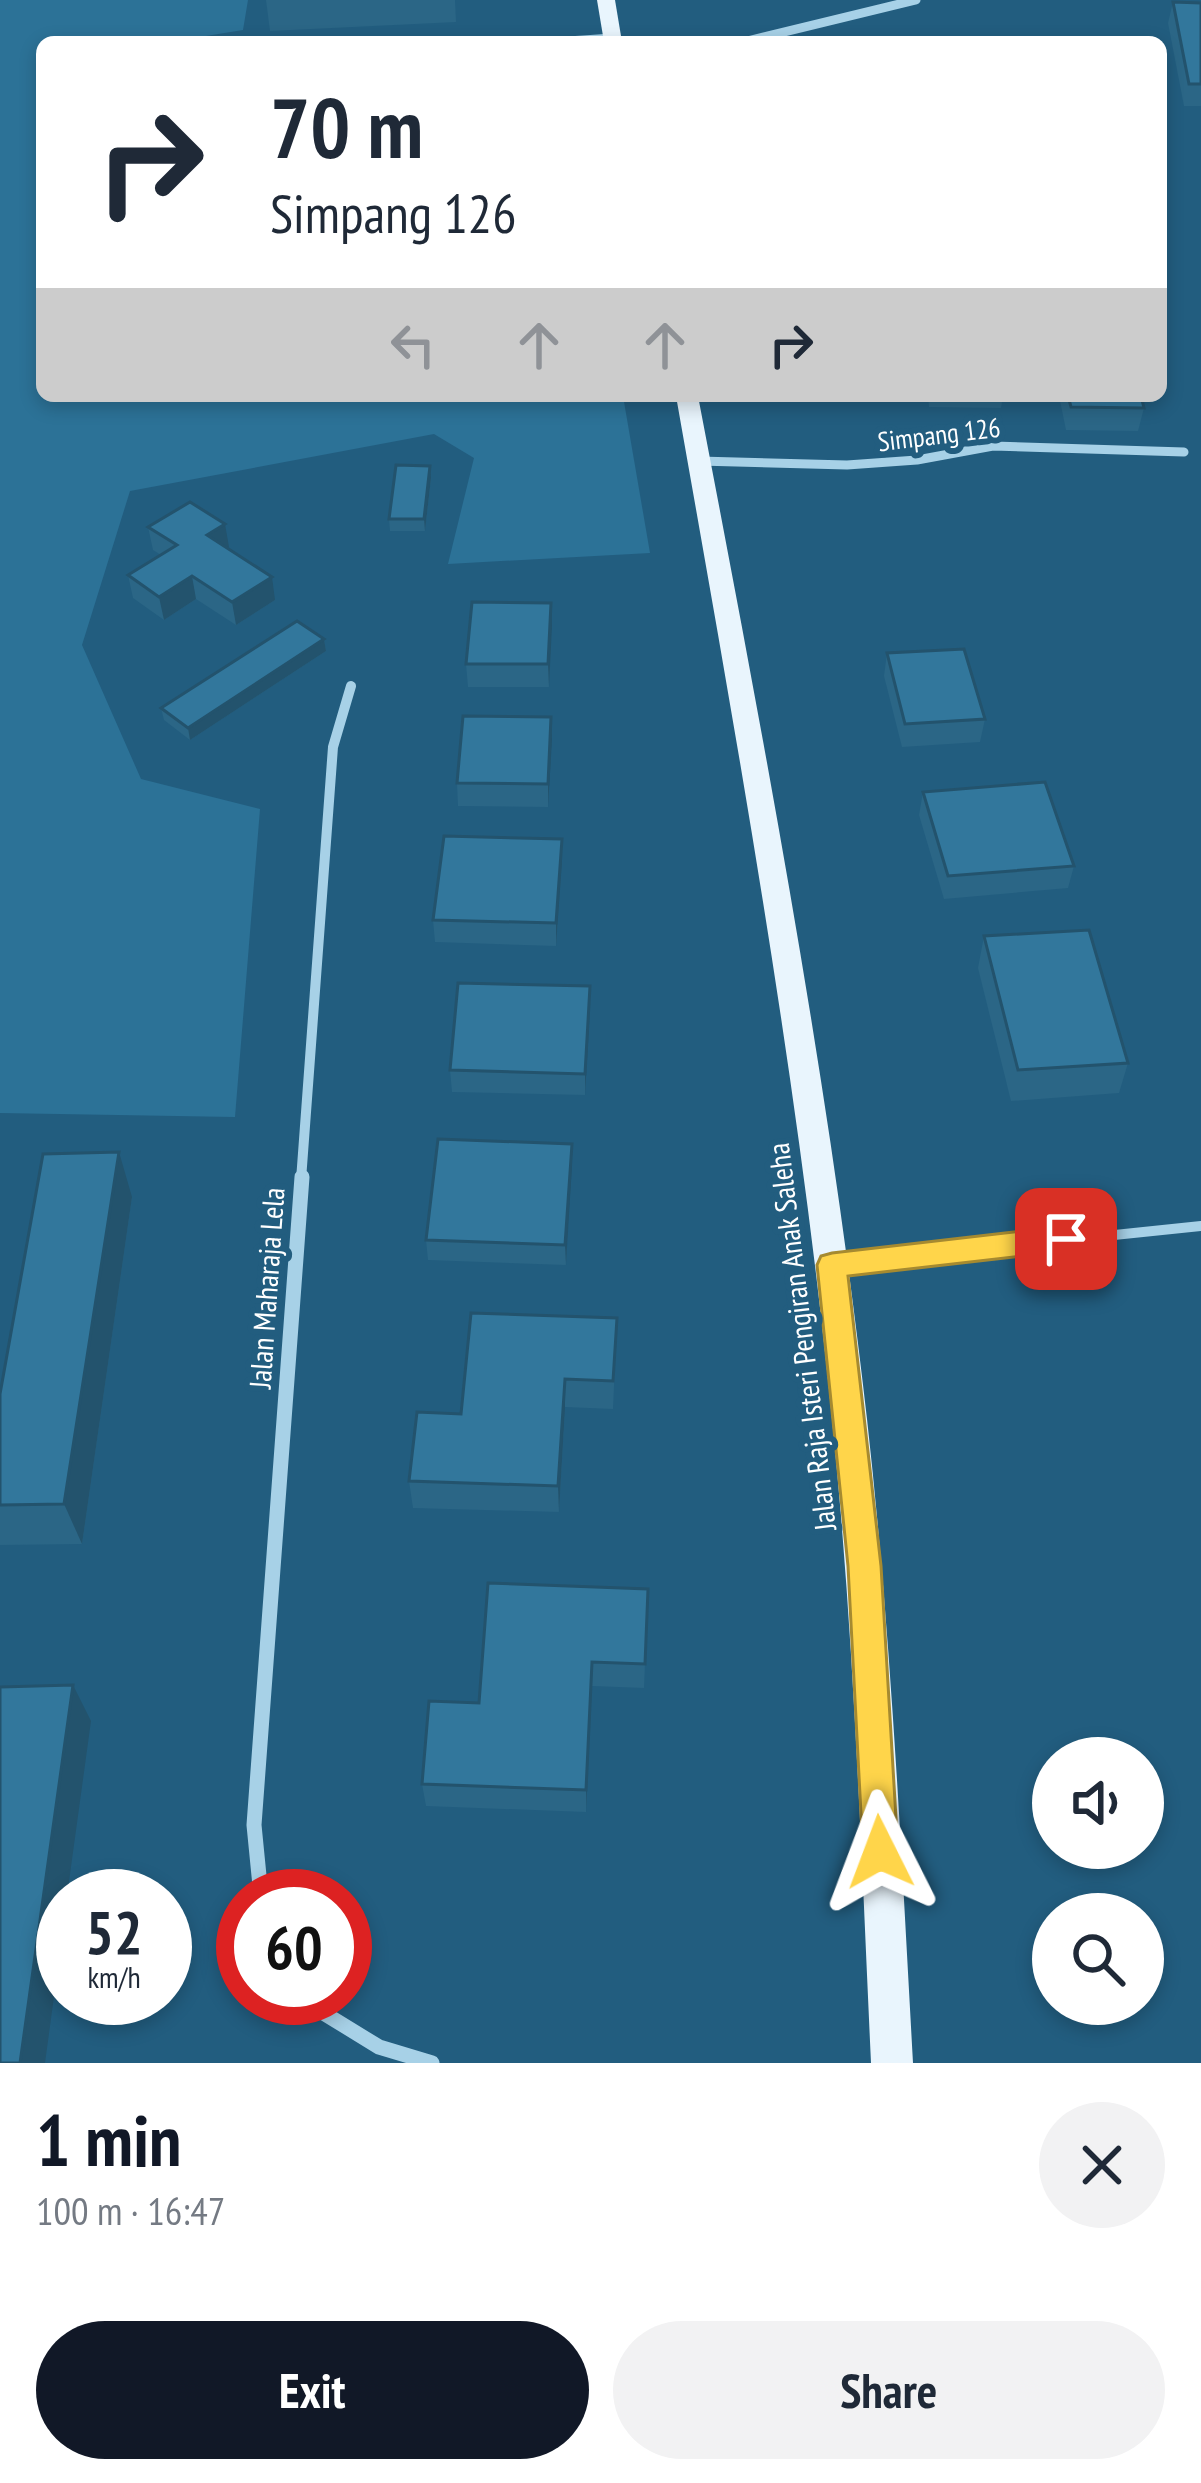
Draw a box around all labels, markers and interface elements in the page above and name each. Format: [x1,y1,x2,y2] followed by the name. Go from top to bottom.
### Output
[270,72,423,181] text: 70 m
[72,84,228,240] icon: right
[270,178,516,248] text: Simpang 126
[380,312,446,378] icon: left
[506,312,572,378] icon: ahead
[632,312,698,378] icon: ahead
[758,312,824,378] icon: right
[876,410,1002,458] street label: Simpang 126
[758,1141,844,1534] street label: Jalan Raja Isteri Pengiran Anak Saleha
[239,1186,292,1391] street label: Jalan Maharaja Lela
[1015,1188,1117,1290] pin
[1033,1206,1099,1272] icon: arrive
[1032,1737,1164,2025] map controls
[1032,1737,1164,1869] button: sound
[817,1789,943,1915] position arrow
[216,1869,372,2025] speed limit sign: 60
[85,1893,143,1971] text: 52
[1032,1893,1164,2025] button: search
[87,1957,141,1996] text: km/h
[36,2093,181,2186] text: 1 min
[1039,2102,1165,2228] button: close
[36,2185,225,2236] text: 100 m · 16:47
[36,2321,589,2459] button: Exit
[613,2321,1165,2459] button: Share

